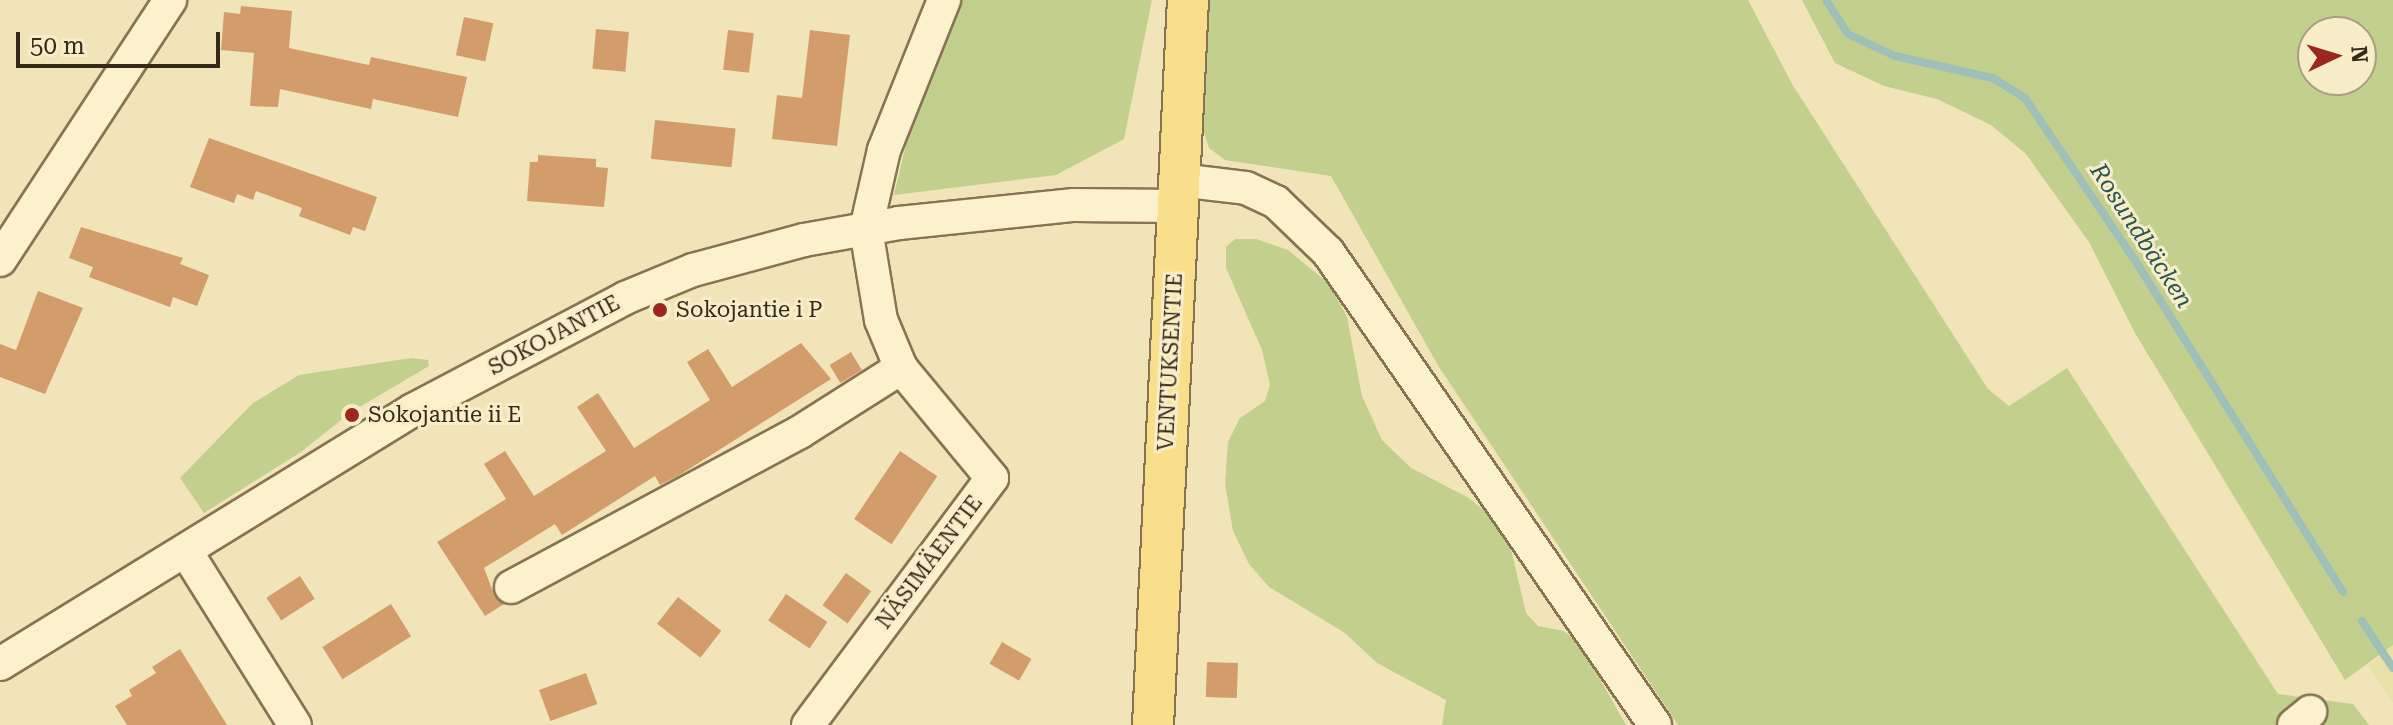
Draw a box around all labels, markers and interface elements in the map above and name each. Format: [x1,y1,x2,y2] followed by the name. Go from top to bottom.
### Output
[20,16,224,66] scale bar
[2297,16,2377,96] north arrow
[30,32,85,60] text: 50 m
[2346,45,2373,64] text: N
[2084,158,2198,314] water label: Rosundbäcken
[1152,272,1188,452] street label: VENTUKSENTIE
[484,289,624,381] street label: SOKOJANTIE
[676,297,823,323] place label: Sokojantie i P
[651,301,669,319] marker: Sokojantie i P
[368,402,521,428] place label: Sokojantie ii E
[343,406,361,424] marker: Sokojantie ii E
[870,490,988,634] street label: NÄSIMÄENTIE

